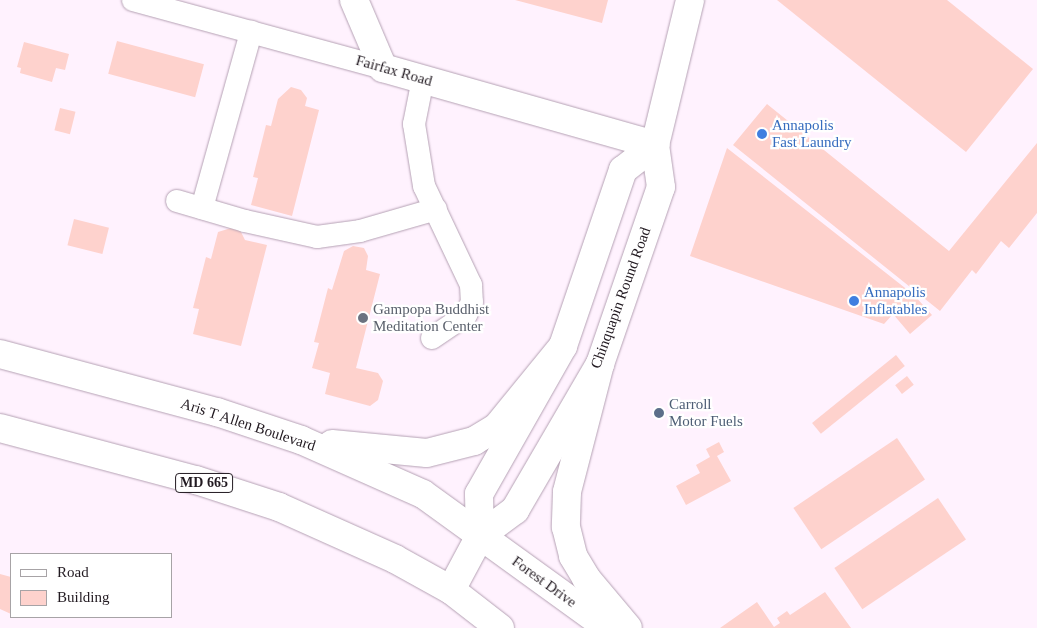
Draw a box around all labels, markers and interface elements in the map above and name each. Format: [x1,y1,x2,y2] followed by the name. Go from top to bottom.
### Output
[354,51,434,91] street label: Fairfax Road
[772,116,852,151] place label: Annapolis Fast Laundry
[756,128,768,140] marker: Annapolis Fast Laundry
[587,225,655,371] street label: Chinquapin Round Road
[864,283,927,318] place label: Annapolis Inflatables
[848,295,860,307] marker: Annapolis Inflatables
[373,300,489,335] place label: Gampopa Buddhist Meditation Center
[357,312,369,324] marker: Gampopa Buddhist Meditation Center
[178,394,318,456] street label: Aris T Allen Boulevard
[669,395,743,430] place label: Carroll Motor Fuels
[653,407,665,419] marker: Carroll Motor Fuels
[174,472,234,494] road number: MD 665
[10,553,172,618] legend
[508,553,580,611] street label: Forest Drive
[57,564,89,580] text: Road
[57,589,110,605] text: Building

